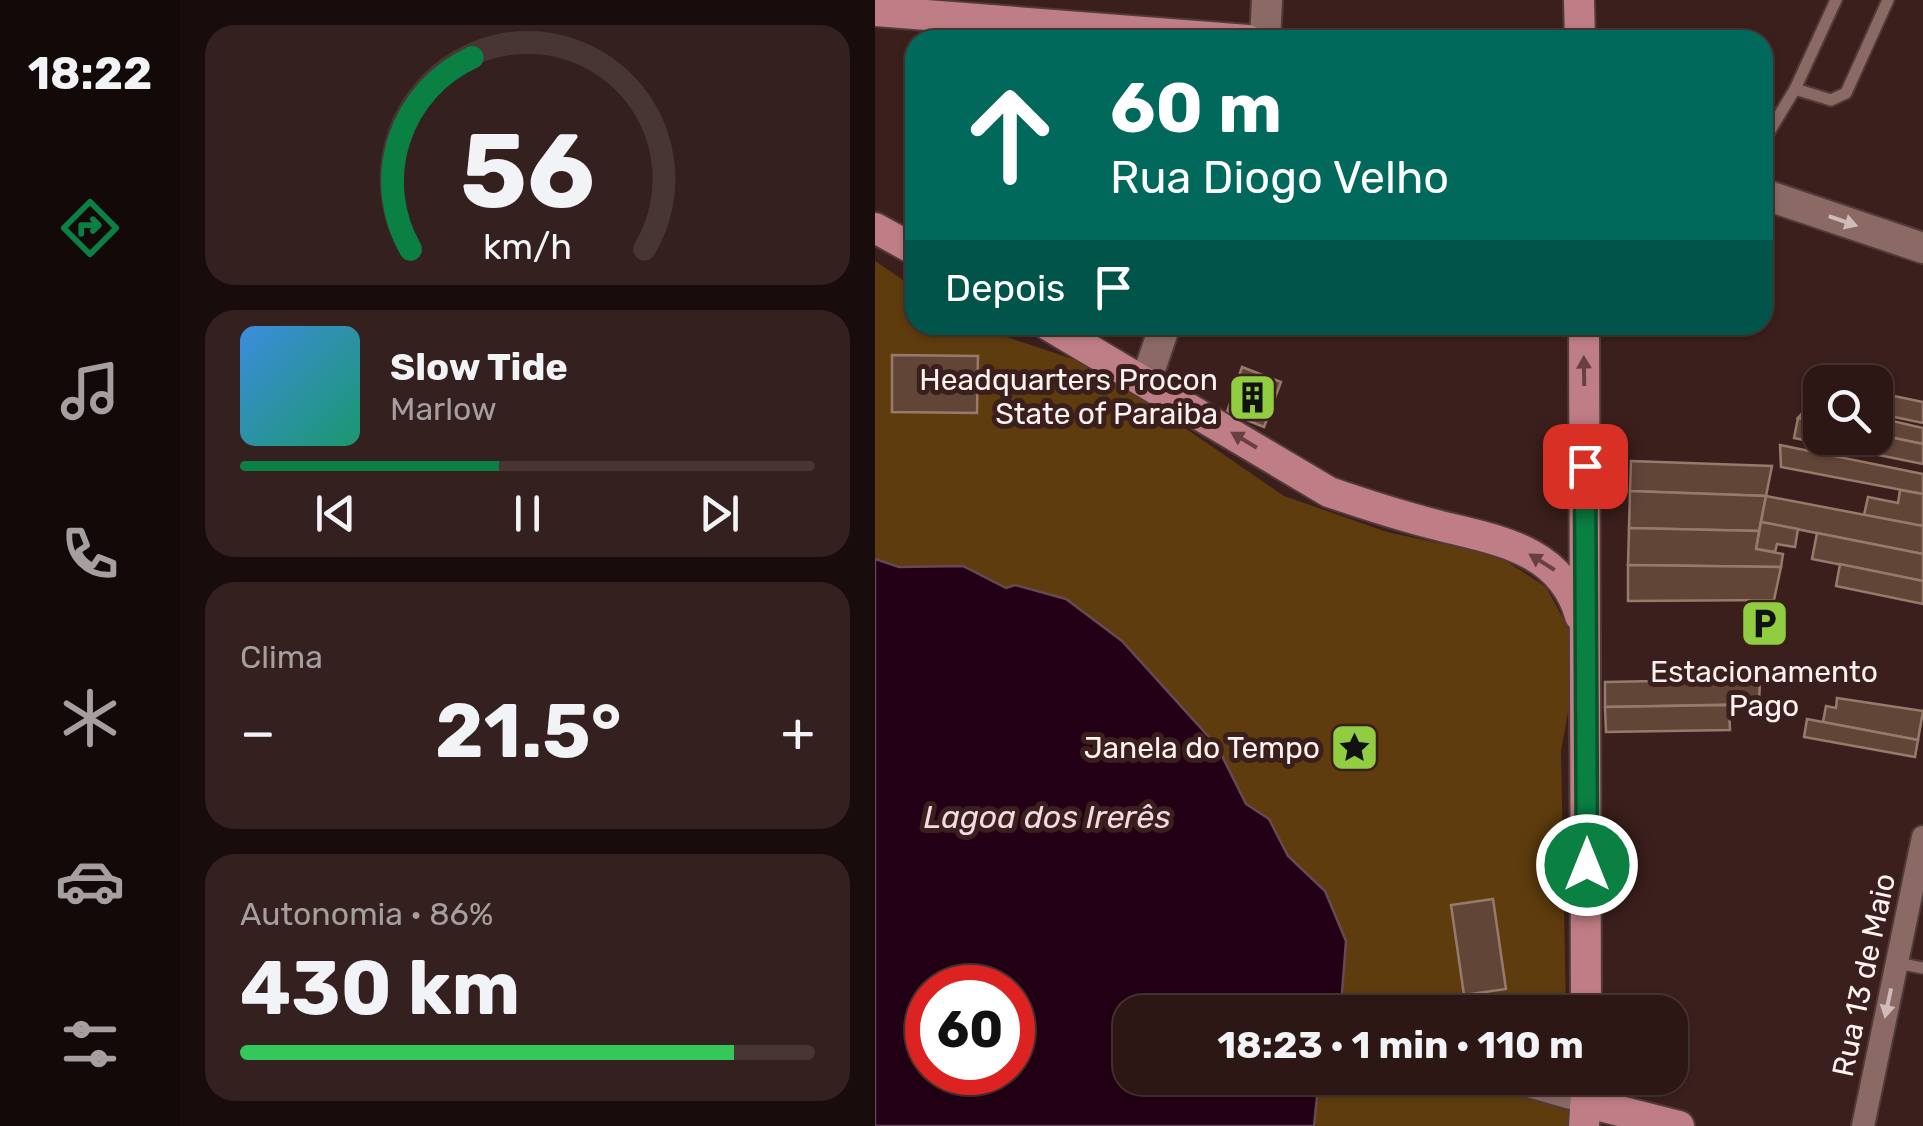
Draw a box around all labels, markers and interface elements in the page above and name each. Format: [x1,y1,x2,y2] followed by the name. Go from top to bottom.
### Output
[28,47,152,100] text: 18:22
[1110,67,1282,150] text: 60 m
[945,70,1075,200] icon: ahead
[460,110,595,233] text: 56
[1110,151,1449,204] text: Rua Diogo Velho
[55,193,125,263] icon: directions
[1828,214,1858,229] one-way arrow
[483,226,572,268] text: km/h
[1086,260,1141,315] icon: arrive
[945,265,1066,311] text: Depois
[390,344,568,390] text: Slow Tide
[1576,354,1592,386] one-way arrow
[55,356,125,426] icon: music
[919,362,1218,432] place label: Headquarters Procon State of Paraiba
[1803,365,1893,455] map controls
[1803,365,1893,455] button: search
[1227,371,1279,423] building icon: Headquarters Procon State of Paraiba
[390,390,497,428] text: Marlow
[1543,424,1628,509] pin
[1230,432,1258,449] one-way arrow
[1558,439,1613,494] icon: arrive
[308,486,363,541] icon: previous
[500,486,555,541] icon: pause
[692,486,747,541] icon: next
[55,519,125,589] icon: phone
[1528,553,1555,572] one-way arrow
[1738,597,1790,649] parking icon: Estacionamento Pago
[240,638,323,676] text: Clima
[1650,654,1878,724] place label: Estacionamento Pago
[55,683,125,753] icon: climate
[435,687,622,776] text: 21.5°
[240,700,276,765] text: −
[781,700,815,765] text: +
[1329,722,1381,774] place icon: Janela do Tempo
[1084,730,1320,766] place label: Janela do Tempo
[923,798,1171,836] water label: Lagoa dos Irerês
[1535,813,1639,917] position arrow
[55,846,125,916] icon: car
[1825,870,1903,1080] street label: Rua 13 de Maio
[240,895,493,933] text: Autonomia · 86%
[240,944,520,1033] text: 430 km
[905,965,1035,1095] speed limit sign: 60
[1880,988,1896,1019] one-way arrow
[55,1009,125,1079] icon: filters
[1217,1022,1584,1068] text: 18:23 · 1 min · 110 m

